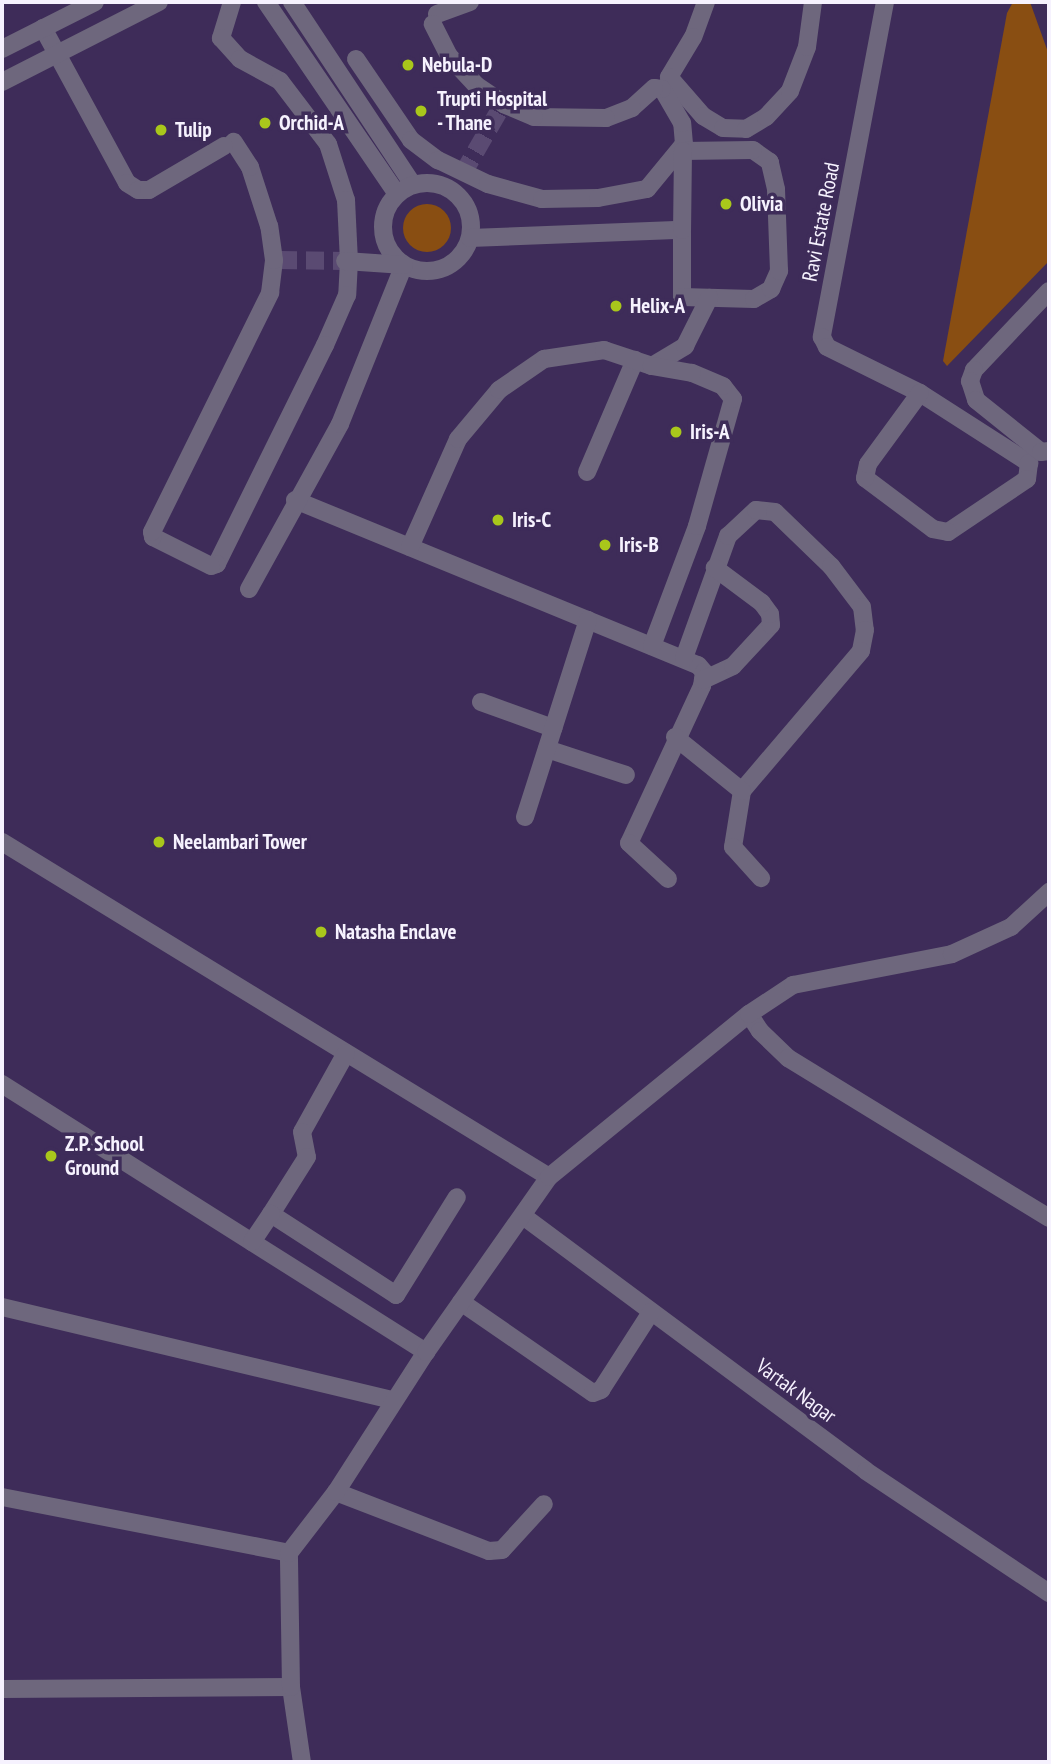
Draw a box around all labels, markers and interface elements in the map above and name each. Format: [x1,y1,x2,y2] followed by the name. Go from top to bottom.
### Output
[422,52,492,78] place label: Nebula-D
[400,57,416,73] marker: Nebula-D
[437,86,547,136] place label: Trupti Hospital - Thane
[411,101,431,121] marker: Trupti Hospital - Thane
[279,110,344,136] place label: Orchid-A
[257,115,273,131] marker: Orchid-A
[175,117,212,143] place label: Tulip
[153,122,169,138] marker: Tulip
[797,160,845,284] street label: Ravi Estate Road
[740,191,783,217] place label: Olivia
[718,196,734,212] marker: Olivia
[630,293,685,319] place label: Helix-A
[608,298,624,314] marker: Helix-A
[690,419,730,445] place label: Iris-A
[668,424,684,440] marker: Iris-A
[512,507,551,533] place label: Iris-C
[490,512,506,528] marker: Iris-C
[619,532,659,558] place label: Iris-B
[597,537,613,553] marker: Iris-B
[173,829,308,855] place label: Neelambari Tower
[151,834,167,850] marker: Neelambari Tower
[335,919,456,945] place label: Natasha Enclave
[313,924,329,940] marker: Natasha Enclave
[65,1131,145,1181] place label: Z.P. School Ground
[43,1148,59,1164] marker: Z.P. School Ground
[751,1353,841,1429] street label: Vartak Nagar

